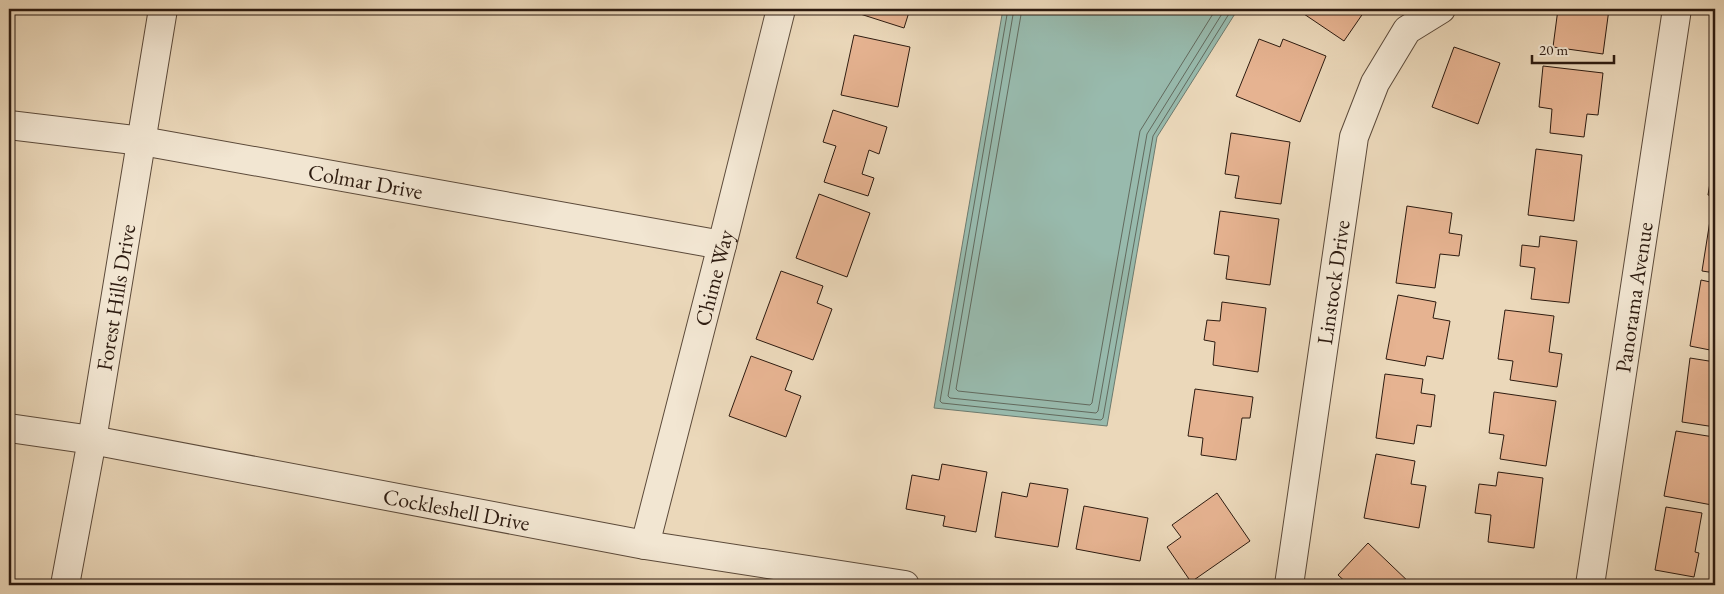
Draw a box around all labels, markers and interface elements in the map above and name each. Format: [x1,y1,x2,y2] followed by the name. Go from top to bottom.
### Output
[1532,32,1614,64] scale bar
[1539,40,1568,59] text: 20 m
[306,157,426,206] street label: Colmar Drive
[1310,218,1357,346] street label: Linstock Drive
[1608,220,1660,375] street label: Panorama Avenue
[90,222,142,373] street label: Forest Hills Drive
[688,226,740,329] street label: Chime Way
[381,482,533,538] street label: Cockleshell Drive

